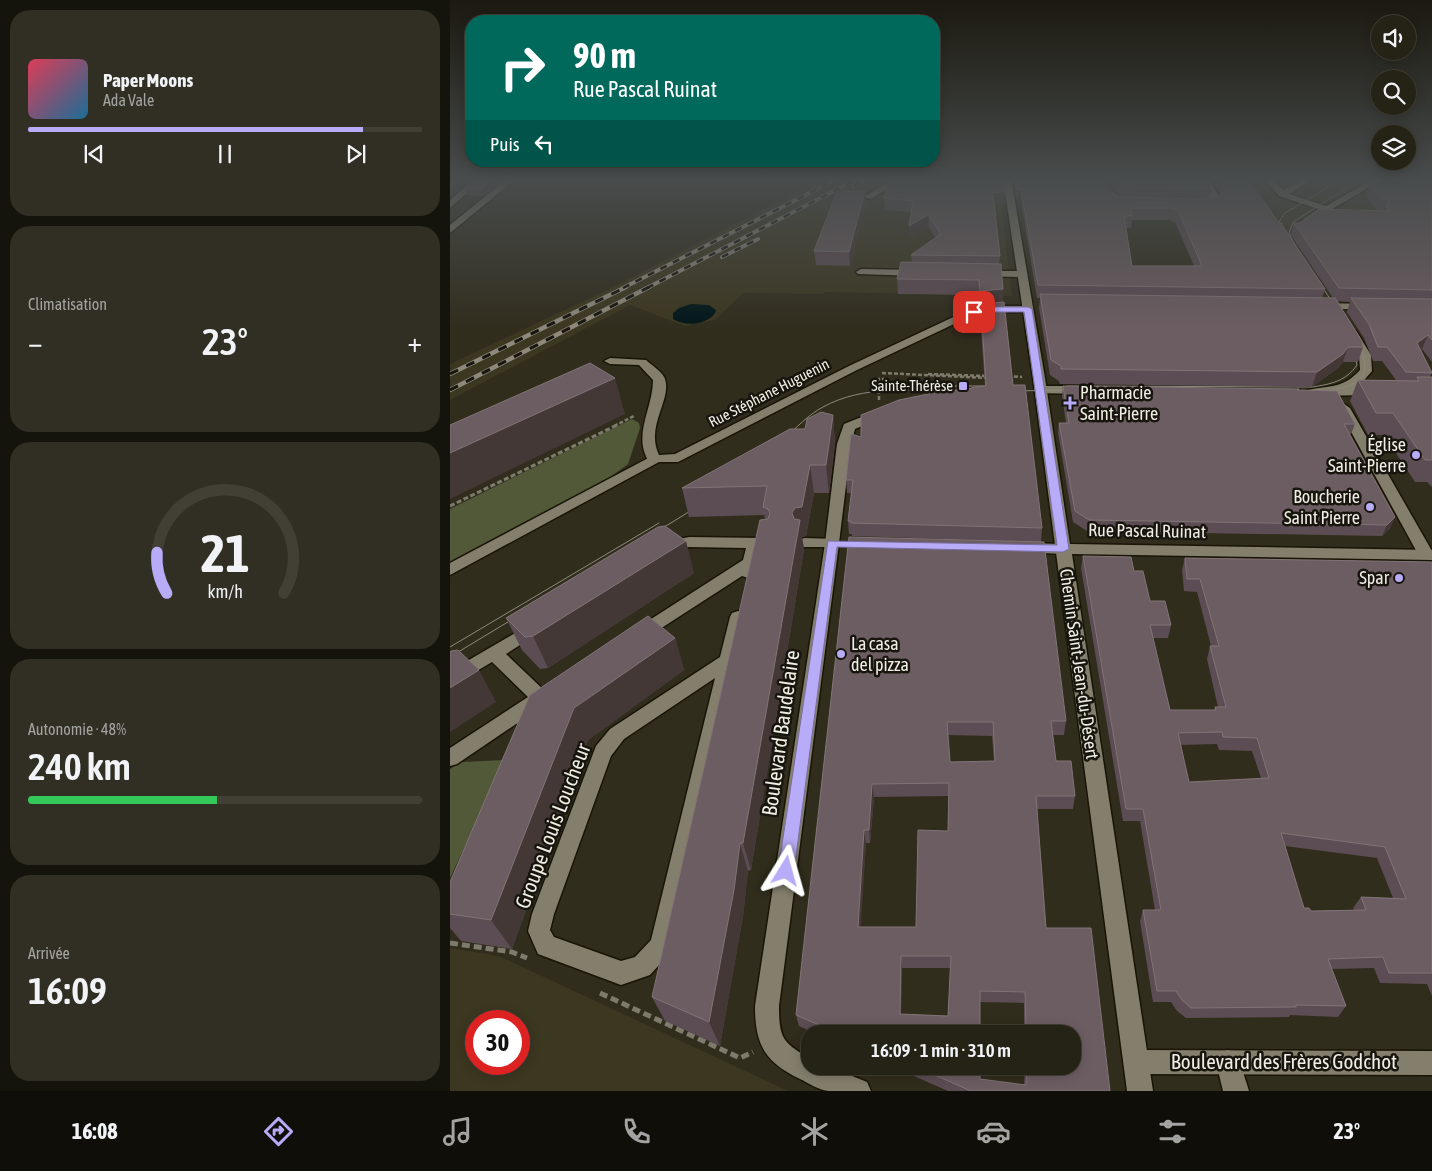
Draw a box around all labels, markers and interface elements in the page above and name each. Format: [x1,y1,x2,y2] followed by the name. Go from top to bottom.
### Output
[1371,15,1416,170] map controls
[1371,15,1416,60] button: sound
[490,35,555,100] icon: right
[573,35,636,75] text: 90 m
[103,69,193,91] text: Paper Moons
[1371,70,1416,115] button: search
[573,76,717,102] text: Rue Pascal Ruinat
[103,91,154,109] text: Ada Vale
[1371,125,1416,170] button: layers
[530,130,558,158] icon: left
[490,133,520,155] text: Puis
[80,140,108,168] icon: previous
[211,140,239,168] icon: pause
[342,140,370,168] icon: next
[953,291,995,333] pin
[28,295,107,313] text: Climatisation
[960,298,988,326] icon: arrive
[202,320,248,363] text: 23°
[28,326,43,358] text: −
[407,326,422,358] text: +
[706,355,832,430] street label: Rue Stéphane Huguenin
[871,377,953,394] place label: Sainte-Thérèse
[957,380,969,392] marker: Sainte-Thérèse
[1080,382,1158,424] place label: Pharmacie Saint-Pierre
[1064,397,1076,409] marker: Pharmacie Saint-Pierre
[1328,434,1406,476] place label: Église Saint-Pierre
[1410,449,1422,461] marker: Église Saint-Pierre
[1284,486,1360,528] place label: Boucherie Saint Pierre
[1364,501,1376,513] marker: Boucherie Saint Pierre
[1088,519,1206,542] street label: Rue Pascal Ruinat
[201,523,249,583] text: 21
[1056,567,1103,761] street label: Chemin Saint-Jean-du-Désert
[1359,567,1390,588] place label: Spar
[1393,572,1405,584] marker: Spar
[207,581,243,602] text: km/h
[851,633,909,675] place label: La casa del pizza
[756,648,804,817] street label: Boulevard Baudelaire
[835,648,847,660] marker: La casa del pizza
[28,720,126,738] text: Autonomie · 48%
[510,739,595,912] street label: Groupe Louis Loucheur
[28,745,131,788] text: 240 km
[759,844,811,896] position arrow
[28,944,70,962] text: Arrivée
[28,969,107,1012] text: 16:09
[465,1010,530,1075] speed limit sign: 30
[871,1039,1011,1061] text: 16:09 · 1 min · 310 m
[1171,1049,1397,1073] street label: Boulevard des Frères Godchot
[261,1114,296,1149] icon: directions
[440,1114,475,1149] icon: music
[619,1114,654,1149] icon: phone
[797,1114,832,1149] icon: climate
[976,1114,1011,1149] icon: car
[1155,1114,1190,1149] icon: filters
[72,1118,118,1144] text: 16:08
[1333,1118,1360,1144] text: 23°

